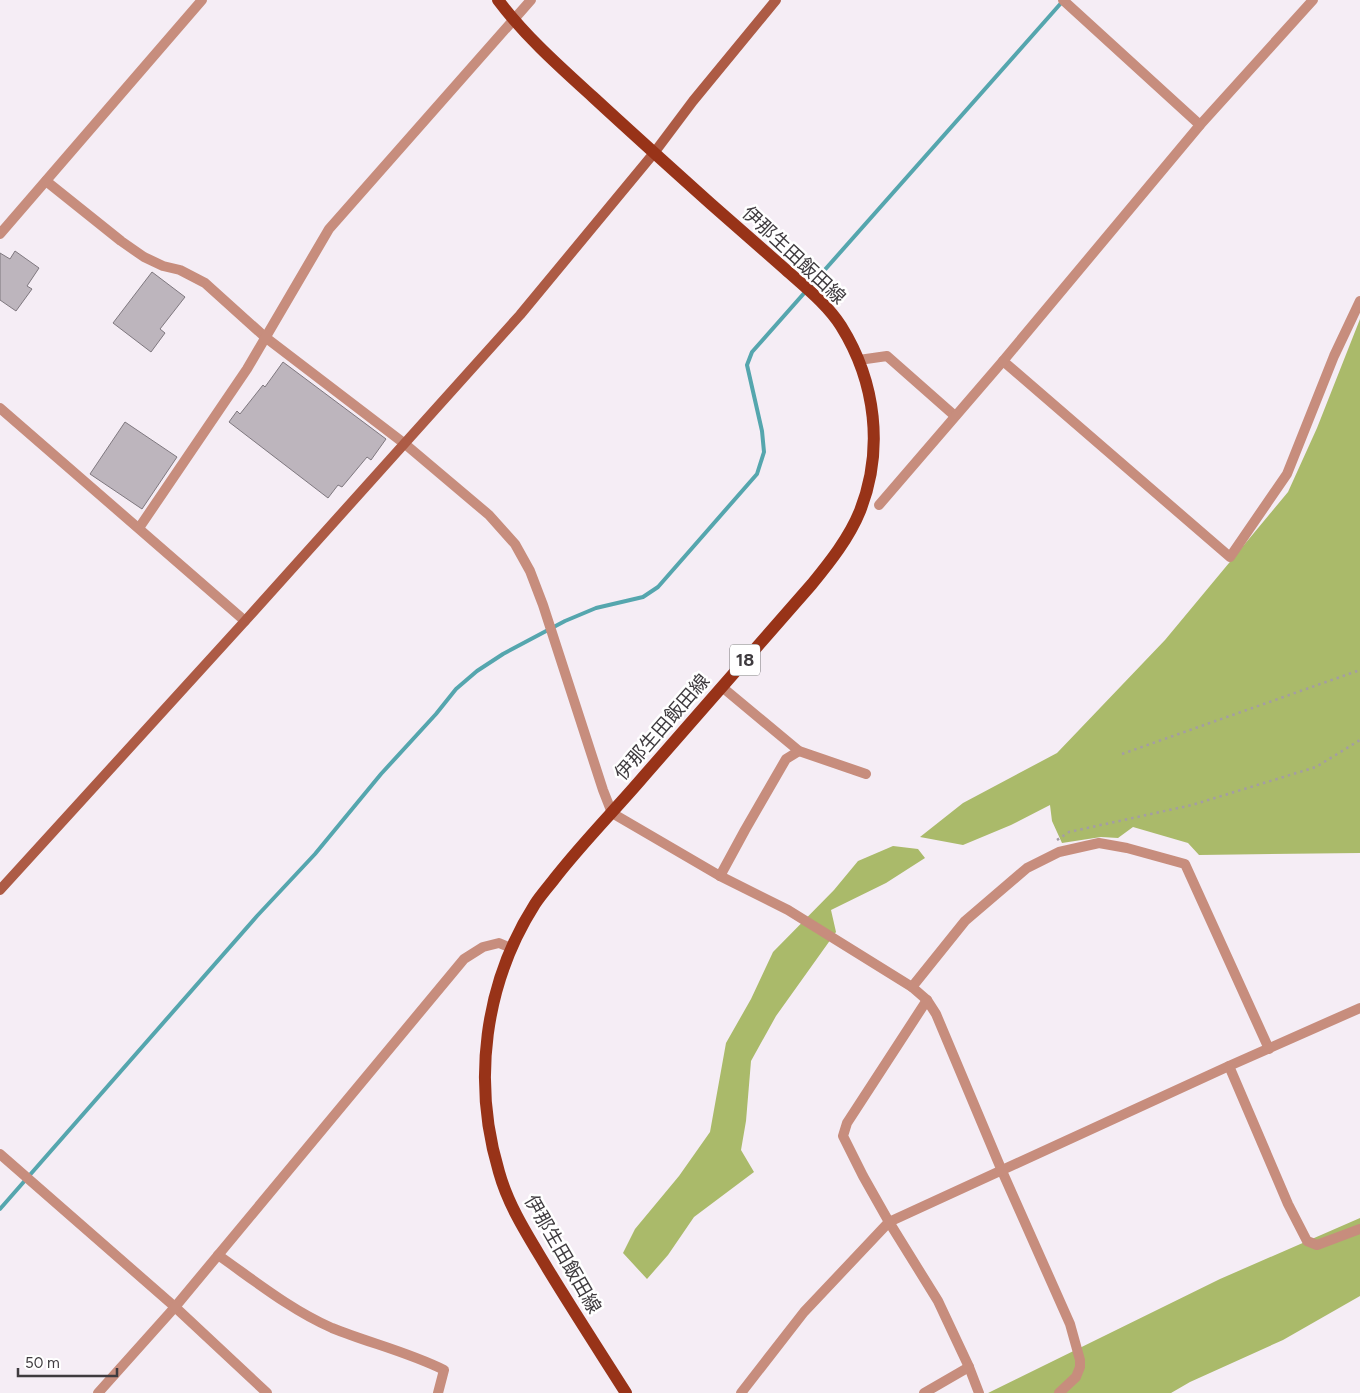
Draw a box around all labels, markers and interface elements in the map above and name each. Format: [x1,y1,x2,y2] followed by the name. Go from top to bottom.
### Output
[738,201,850,309] street label: 伊那生田飯田線
[730,644,760,676] road number: 18
[610,669,714,785] street label: 伊那生田飯田線
[520,1191,606,1317] street label: 伊那生田飯田線
[18,1346,116,1378] scale bar
[25,1354,60,1372] text: 50 m

